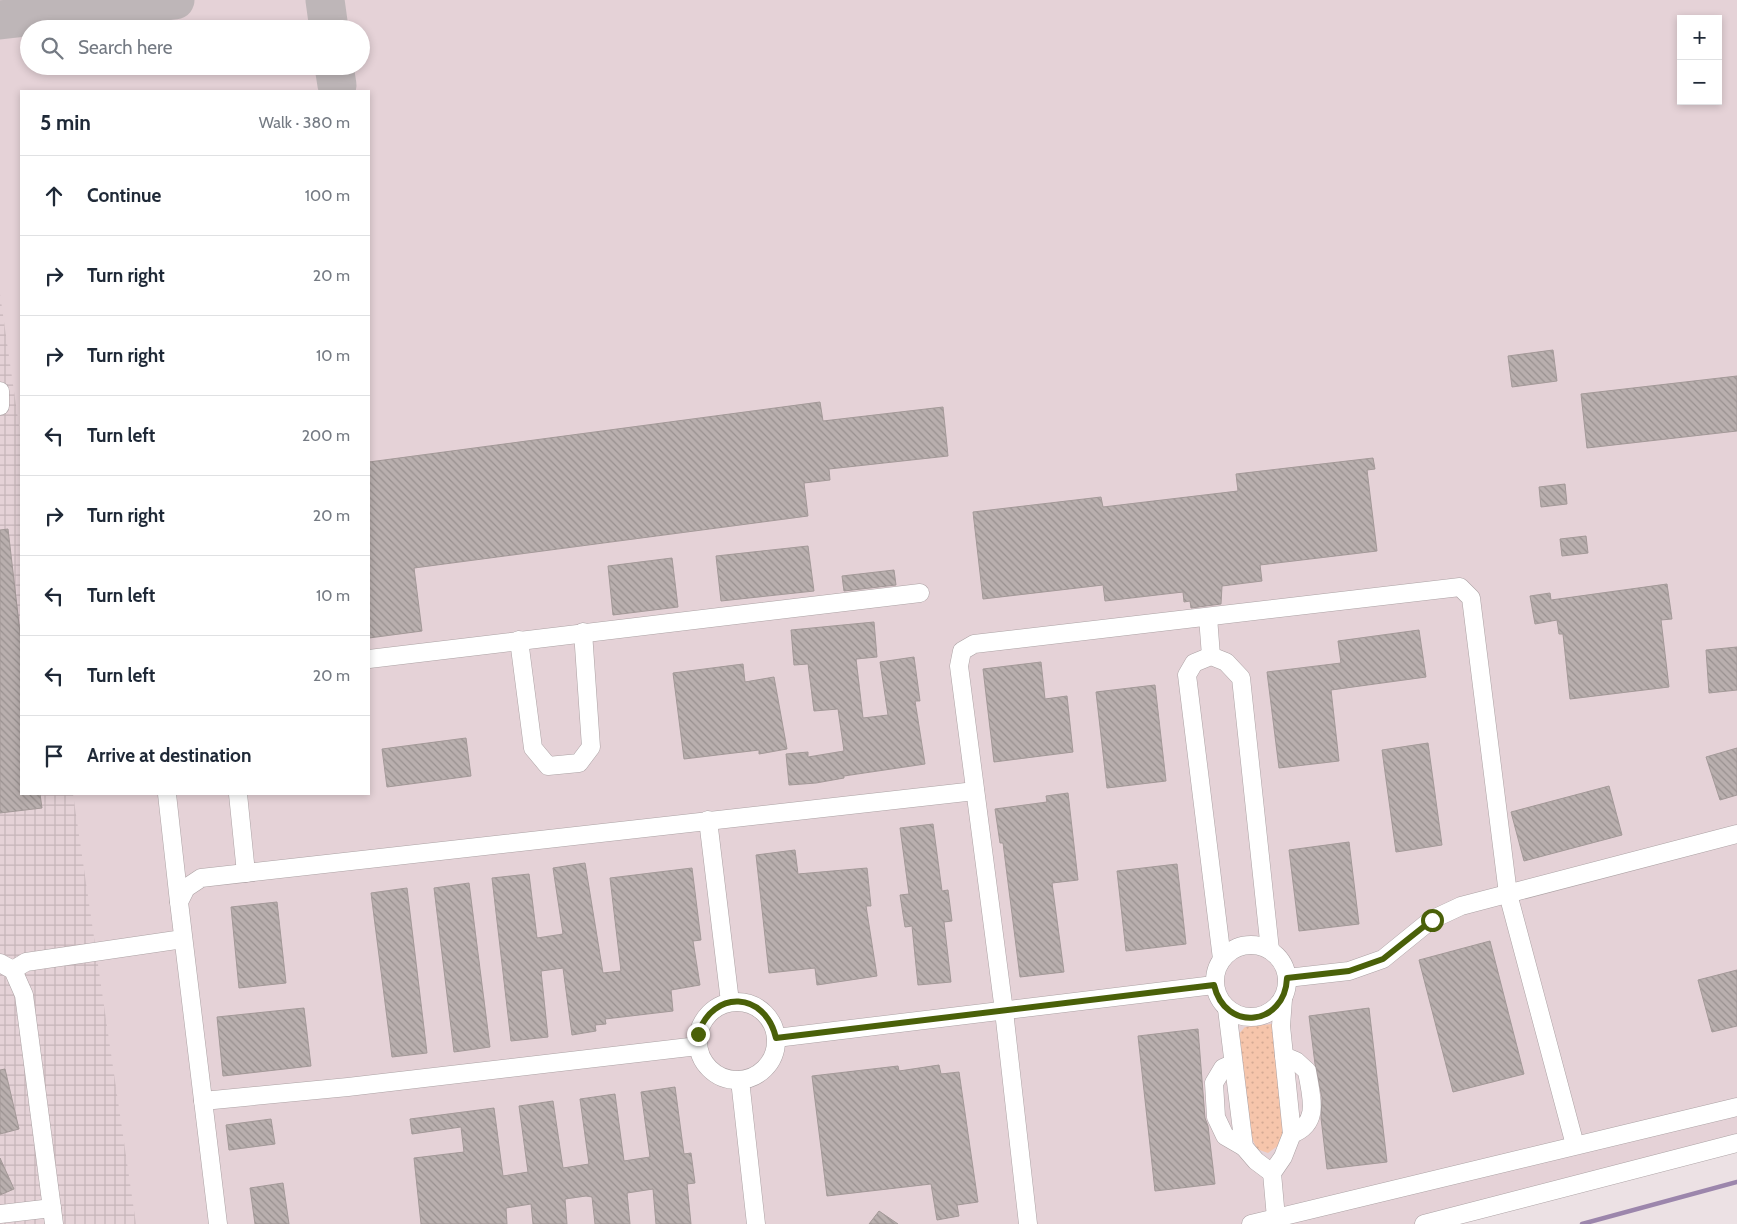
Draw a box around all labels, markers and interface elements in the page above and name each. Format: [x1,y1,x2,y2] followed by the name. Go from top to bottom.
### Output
[1677,15,1722,105] map controls
[1677,15,1722,60] button: +
[20,20,370,75] search box
[38,34,66,62] icon: search
[78,36,172,59] text: Search here
[1677,60,1722,105] button: −
[40,110,91,135] text: 5 min
[259,113,350,132] text: Walk · 380 m
[40,182,68,210] icon: ahead
[87,184,161,207] text: Continue
[305,186,350,205] text: 100 m
[40,262,68,290] icon: right
[87,264,165,287] text: Turn right
[313,266,350,285] text: 20 m
[40,342,68,370] icon: right
[87,344,165,367] text: Turn right
[316,346,350,365] text: 10 m
[40,422,68,450] icon: left
[87,424,155,447] text: Turn left
[302,426,350,445] text: 200 m
[40,502,68,530] icon: right
[87,504,165,527] text: Turn right
[313,506,350,525] text: 20 m
[40,582,68,610] icon: left
[87,584,155,607] text: Turn left
[316,586,350,605] text: 10 m
[40,662,68,690] icon: left
[87,664,155,687] text: Turn left
[313,666,350,685] text: 20 m
[40,742,68,770] icon: arrive
[87,744,251,767] text: Arrive at destination
[1421,909,1444,932] route start
[687,1023,710,1046] route end

